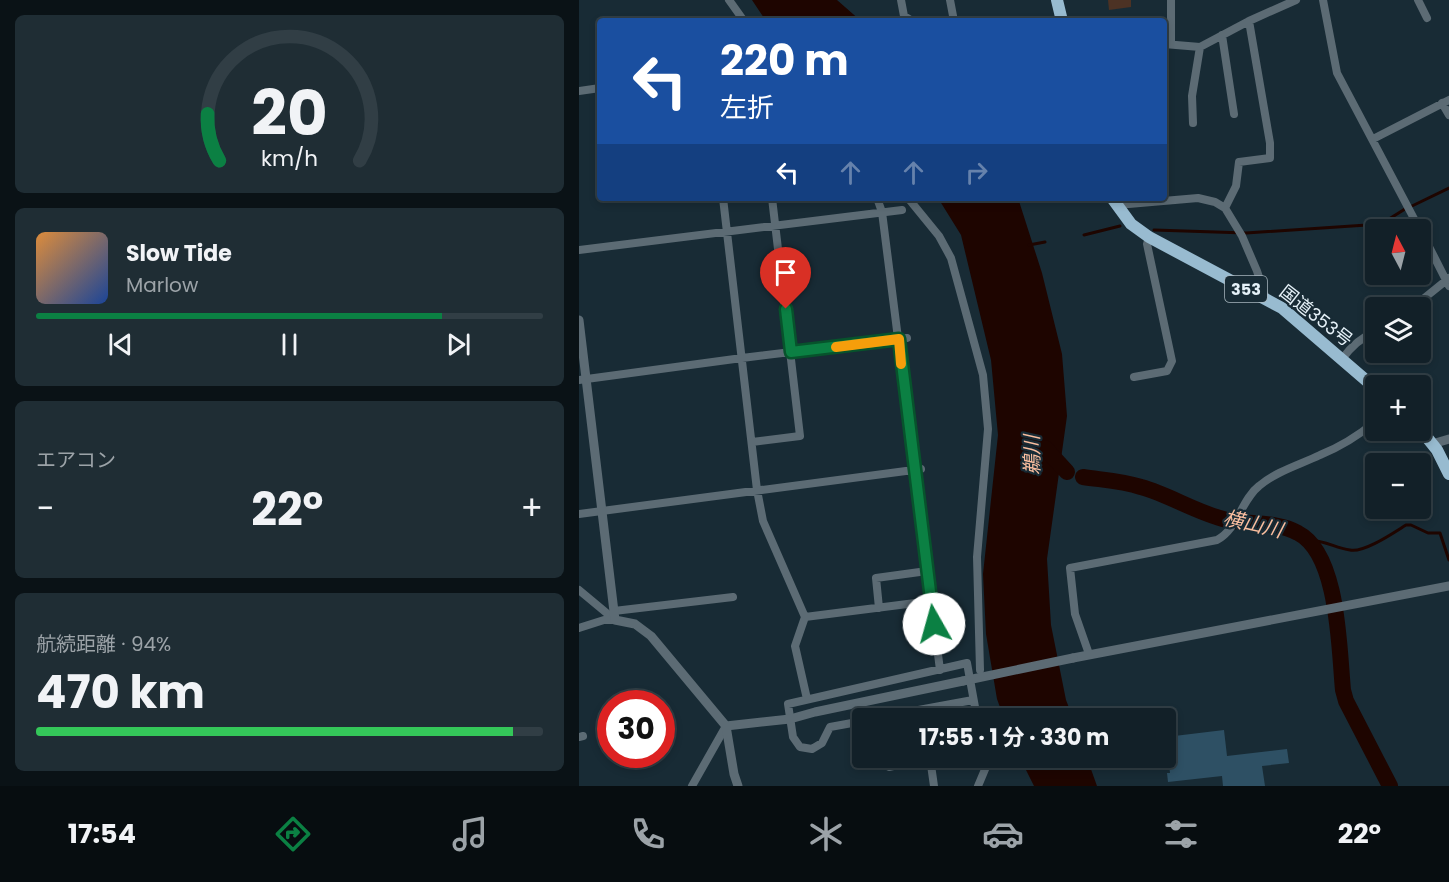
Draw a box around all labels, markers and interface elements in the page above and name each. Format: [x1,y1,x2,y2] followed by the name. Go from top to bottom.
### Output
[720,31,849,90] text: 220 m
[621,42,699,120] icon: left
[251,69,328,157] text: 20
[720,89,774,126] text: 左折
[261,143,318,174] text: km/h
[771,156,804,189] icon: left
[834,156,867,189] icon: ahead
[897,156,930,189] icon: ahead
[960,156,993,189] icon: right
[1365,219,1431,285] north arrow
[1365,219,1431,519] map controls
[126,238,232,269] text: Slow Tide
[760,247,811,309] pin
[769,256,802,289] icon: arrive
[126,271,198,299] text: Marlow
[1225,276,1267,302] road number: 353
[1275,279,1358,352] street label: 国道353号
[1365,297,1431,363] button: layers
[104,328,137,361] icon: previous
[273,328,306,361] icon: pause
[442,328,475,361] icon: next
[1365,375,1431,441] button: +
[1018,433,1046,475] water label: 鵜川
[36,446,116,474] text: エアコン
[1365,453,1431,519] button: −
[251,478,323,541] text: 22°
[36,485,54,532] text: −
[520,485,543,532] text: +
[1221,504,1287,545] water label: 横山川
[902,592,966,656] position arrow
[36,630,171,658] text: 航続距離 · 94%
[36,661,205,724] text: 470 km
[597,690,675,768] speed limit sign: 30
[919,722,1109,753] text: 17:55 · 1 分 · 330 m
[272,813,314,855] icon: directions
[449,813,491,855] icon: music
[627,813,669,855] icon: phone
[805,813,847,855] icon: climate
[982,813,1024,855] icon: car
[1160,813,1202,855] icon: filters
[68,815,136,852] text: 17:54
[1338,815,1381,852] text: 22°

